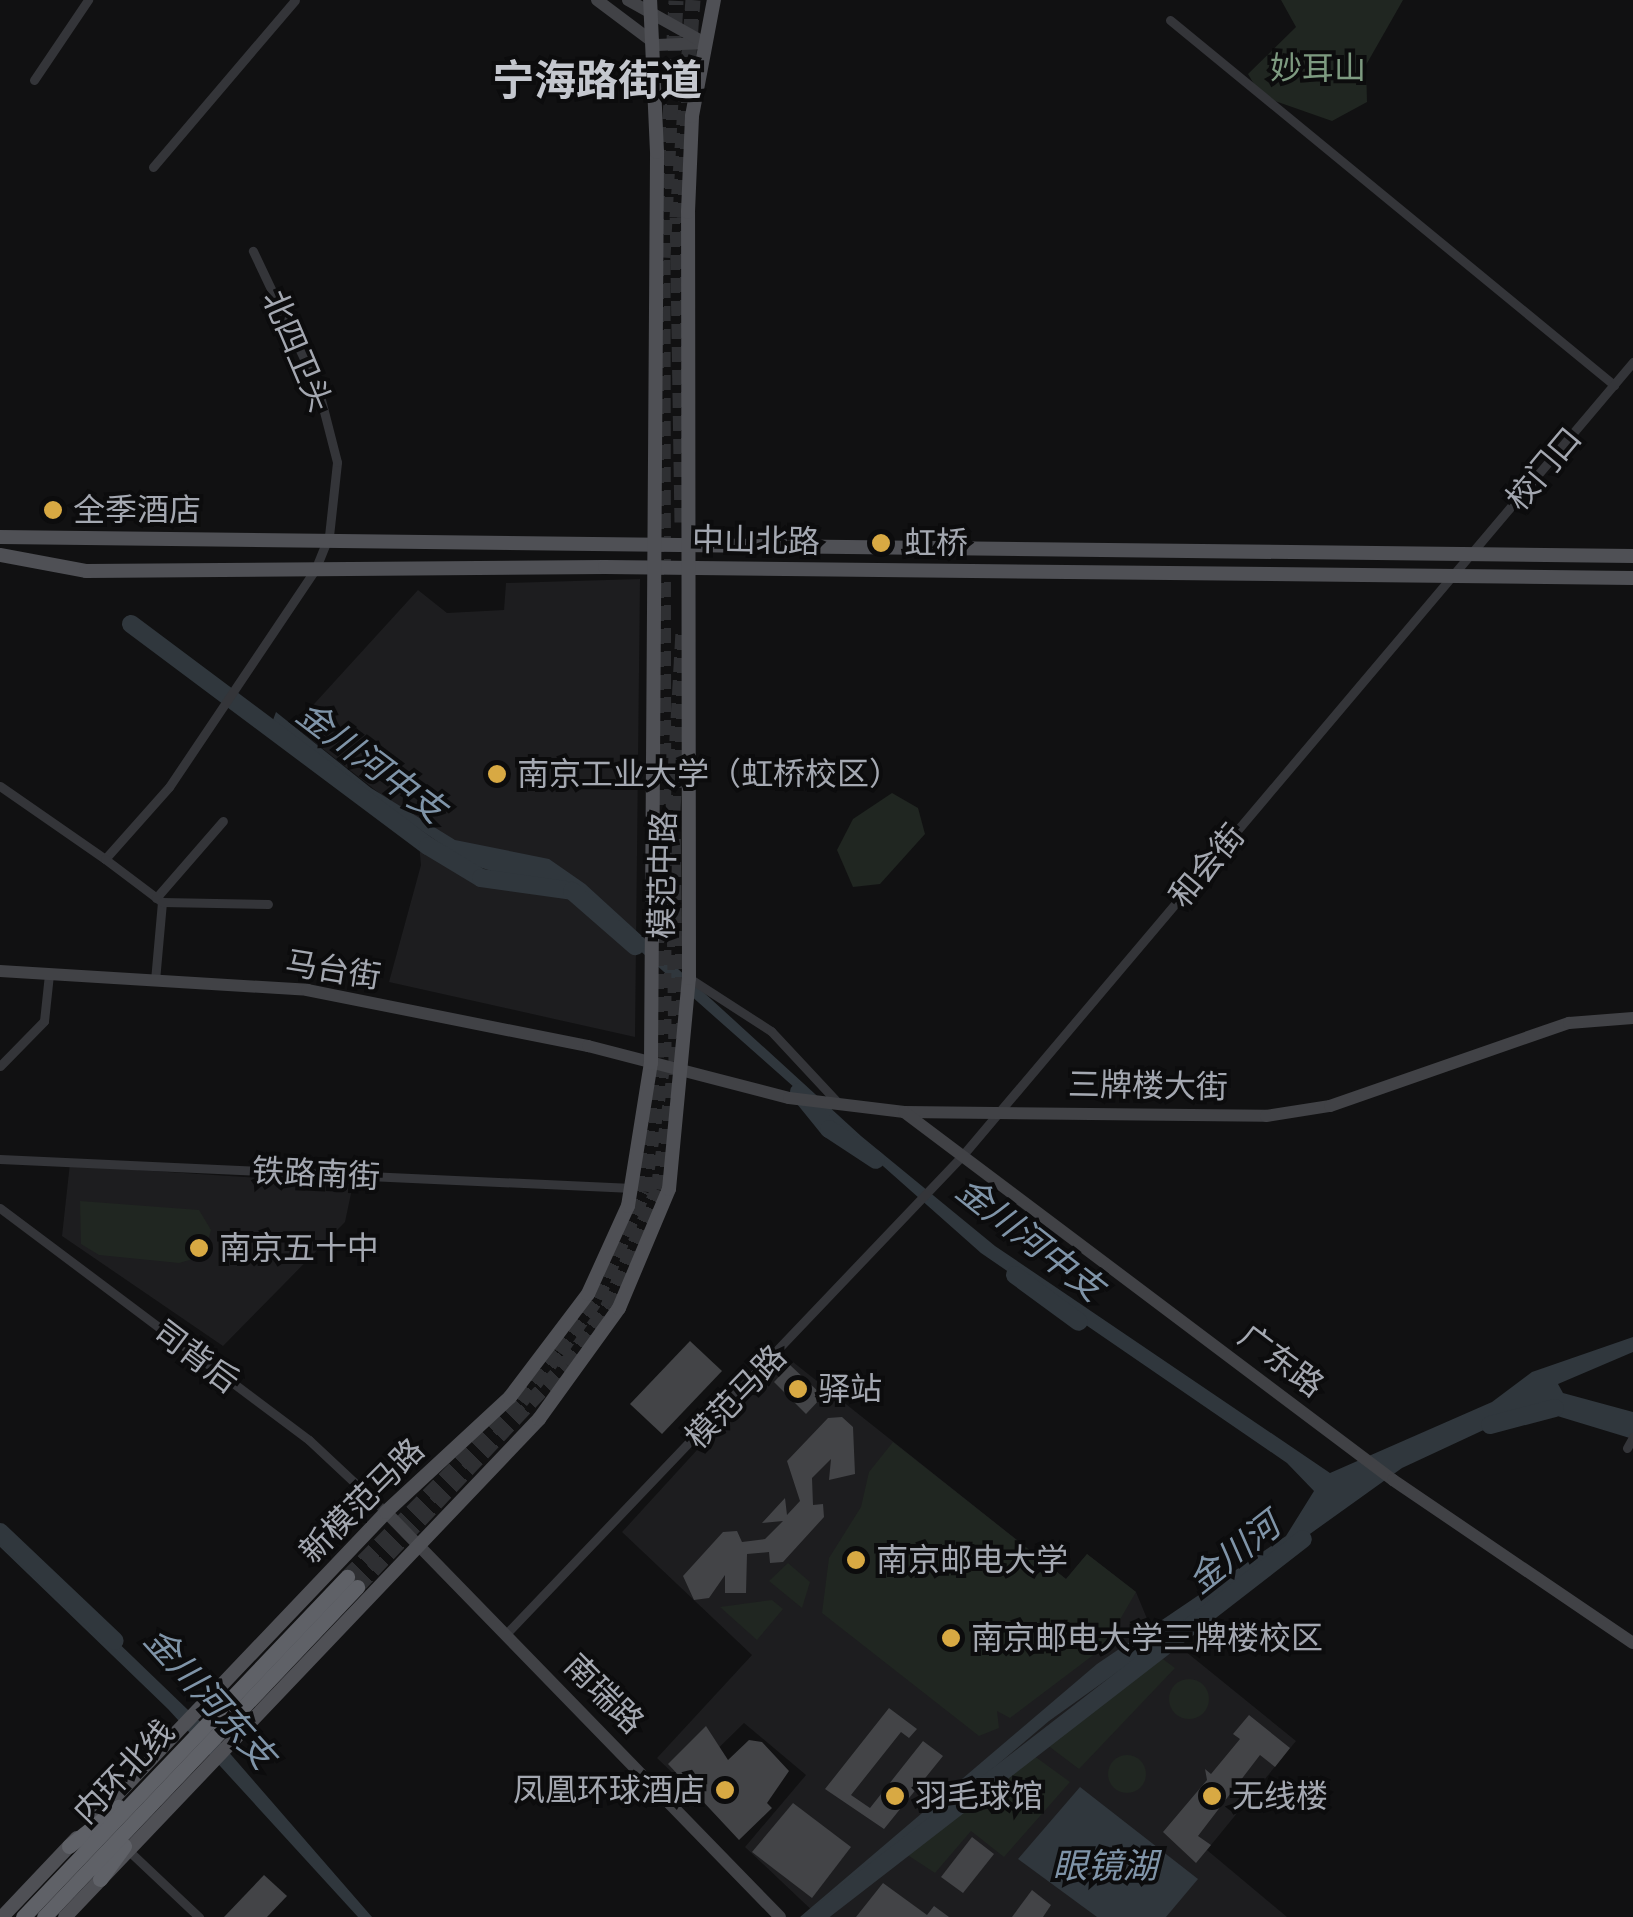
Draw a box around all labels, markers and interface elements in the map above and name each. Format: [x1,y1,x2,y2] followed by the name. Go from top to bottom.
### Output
[1270,49,1366,87] park label: 妙耳山
[492,55,702,105] district label: 宁海路街道
[254,285,340,417] street label: 北四卫头
[1498,420,1590,518] street label: 校门口
[73,491,201,529] place label: 全季酒店
[42,499,64,521] marker: 全季酒店
[692,521,820,561] street label: 中山北路
[904,524,968,562] place label: 虹桥
[868,530,894,556] marker: 虹桥
[288,693,454,831] water label: 金川河中支
[517,755,901,793] place label: 南京工业大学（虹桥校区）
[486,763,508,785] marker: 南京工业大学（虹桥校区）
[643,811,683,939] street label: 模范中路
[1161,817,1253,915] street label: 和会街
[283,944,383,996] street label: 马台街
[1068,1065,1228,1107] street label: 三牌楼大街
[251,1151,381,1197] street label: 铁路南街
[948,1169,1112,1309] water label: 金川河中支
[219,1229,379,1267] place label: 南京五十中
[188,1237,210,1259] marker: 南京五十中
[146,1313,246,1401] street label: 司背后
[1231,1317,1331,1405] street label: 广东路
[678,1338,794,1456] street label: 模范马路
[818,1370,882,1408] place label: 驿站
[787,1378,809,1400] marker: 驿站
[292,1431,432,1571] street label: 新模范马路
[1180,1504,1288,1602] water label: 金川河
[876,1541,1068,1579] place label: 南京邮电大学
[845,1549,867,1571] marker: 南京邮电大学
[136,1619,284,1777] water label: 金川河东支
[971,1619,1323,1657] place label: 南京邮电大学三牌楼校区
[940,1627,962,1649] marker: 南京邮电大学三牌楼校区
[556,1646,652,1742] street label: 南瑞路
[66,1713,182,1831] street label: 内环北线
[513,1771,705,1809] place label: 凤凰环球酒店
[915,1777,1043,1815] place label: 羽毛球馆
[1232,1777,1328,1815] place label: 无线楼
[714,1779,736,1801] marker: 凤凰环球酒店
[884,1785,906,1807] marker: 羽毛球馆
[1201,1785,1223,1807] marker: 无线楼
[1053,1845,1157,1887] water label: 眼镜湖

